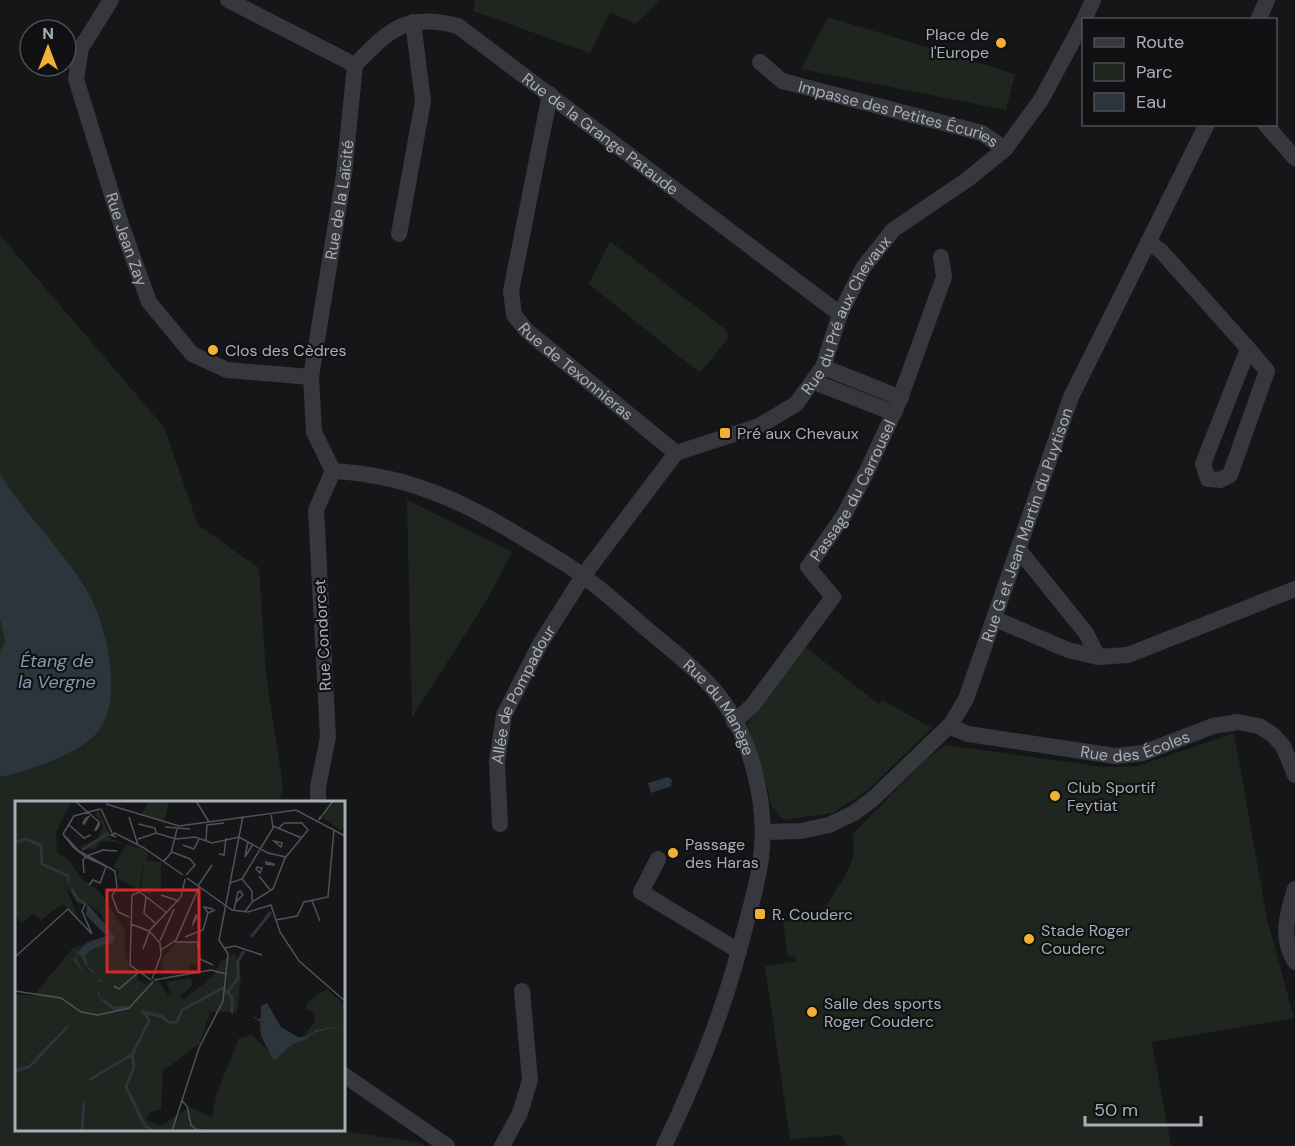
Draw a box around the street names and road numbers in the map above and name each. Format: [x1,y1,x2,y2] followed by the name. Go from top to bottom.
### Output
[518,68,683,200] street label: Rue de la Grange Pataude
[796,76,1002,152] street label: Impasse des Petites Écuries
[320,139,358,261] street label: Rue de la Laïcité
[101,190,152,289] street label: Rue Jean Zay
[796,232,896,399] street label: Rue du Pré aux Chevaux
[513,318,638,425] street label: Rue de Texonnieras
[977,405,1078,645] street label: Rue G et Jean Martin du Puytison
[805,416,900,565] street label: Passage du Carrousel
[309,579,336,691] street label: Rue Condorcet
[487,621,560,766] street label: Allée de Pompadour
[679,655,759,758] street label: Rue du Manège
[1079,726,1193,767] street label: Rue des Écoles

